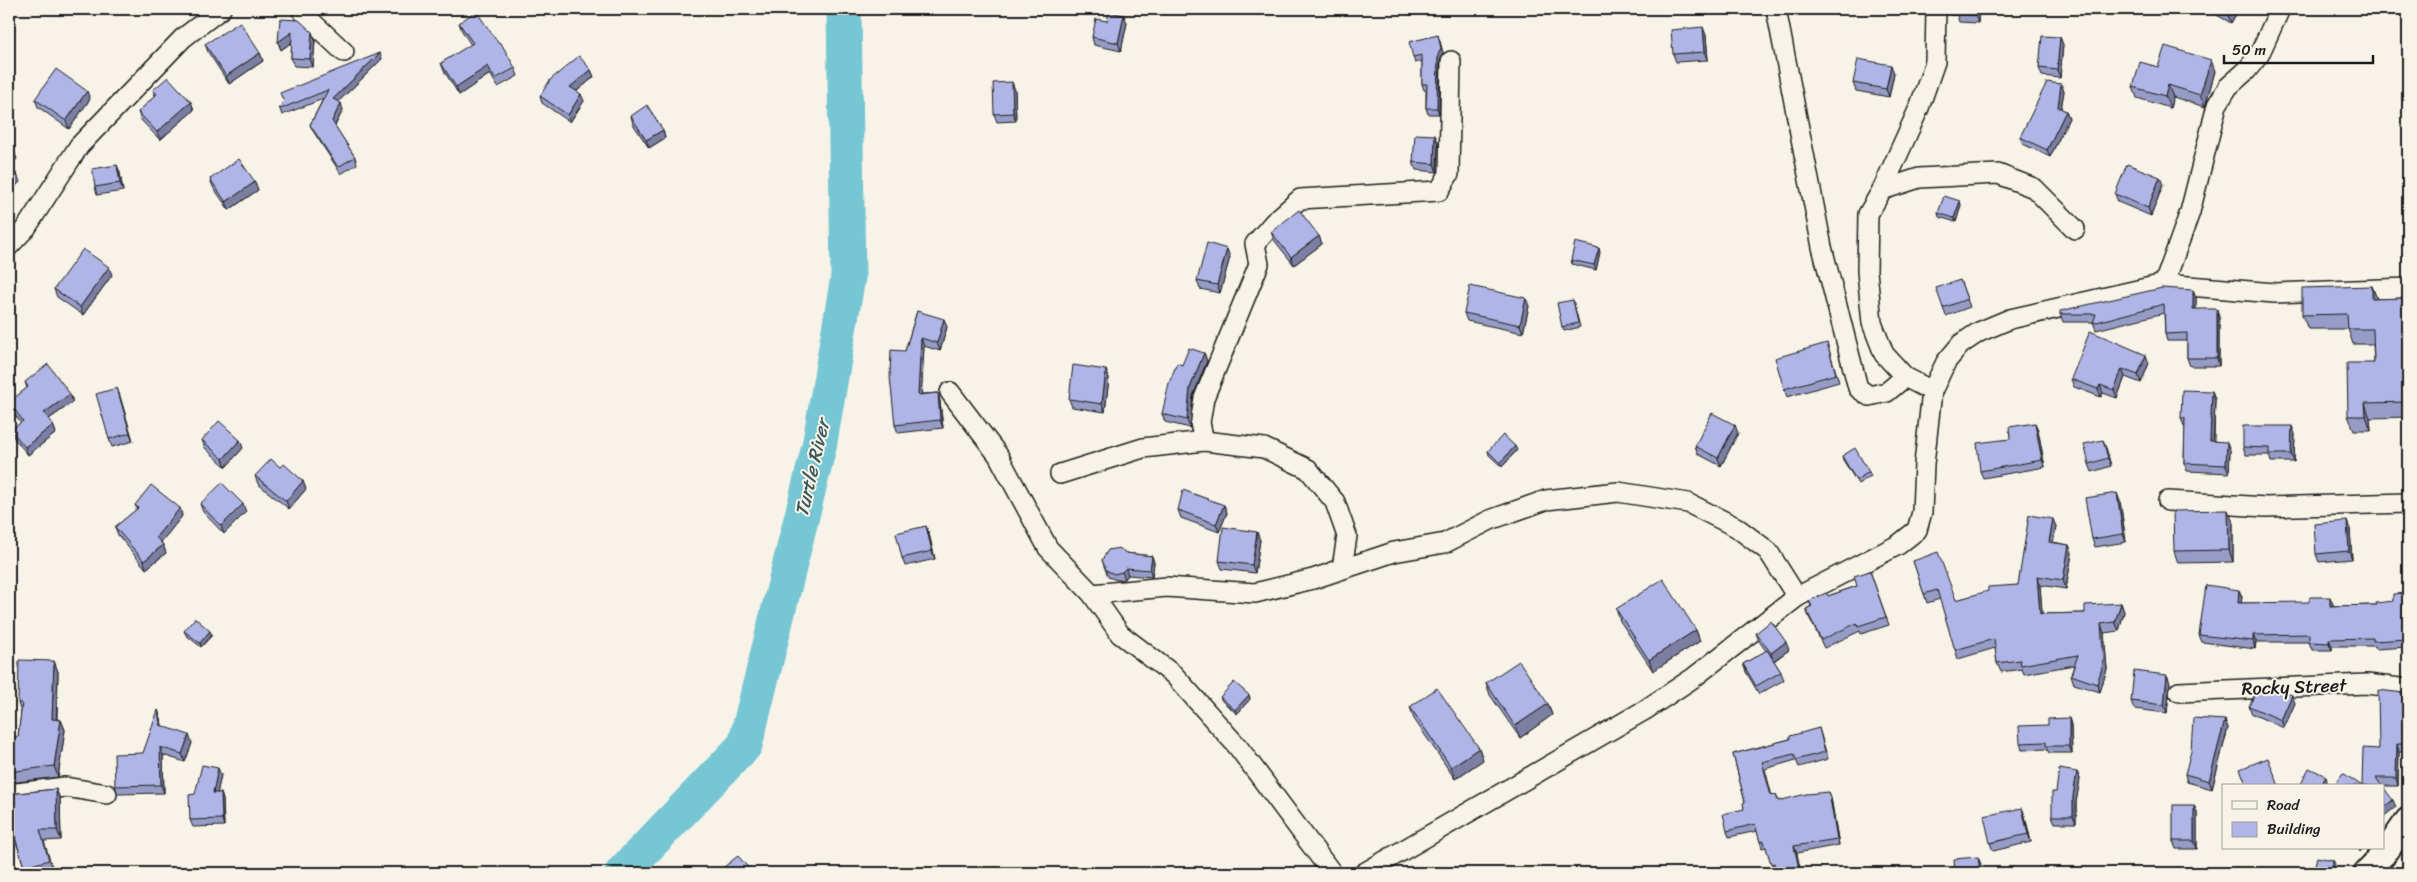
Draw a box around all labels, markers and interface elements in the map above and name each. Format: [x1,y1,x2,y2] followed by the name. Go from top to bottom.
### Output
[2224,32,2373,64] scale bar
[2232,37,2267,63] text: 50 m
[785,413,840,520] water label: Turtle River
[2241,669,2348,705] street label: Rocky Street
[2222,784,2384,850] legend
[2267,792,2300,818] text: Road
[2267,816,2321,842] text: Building

